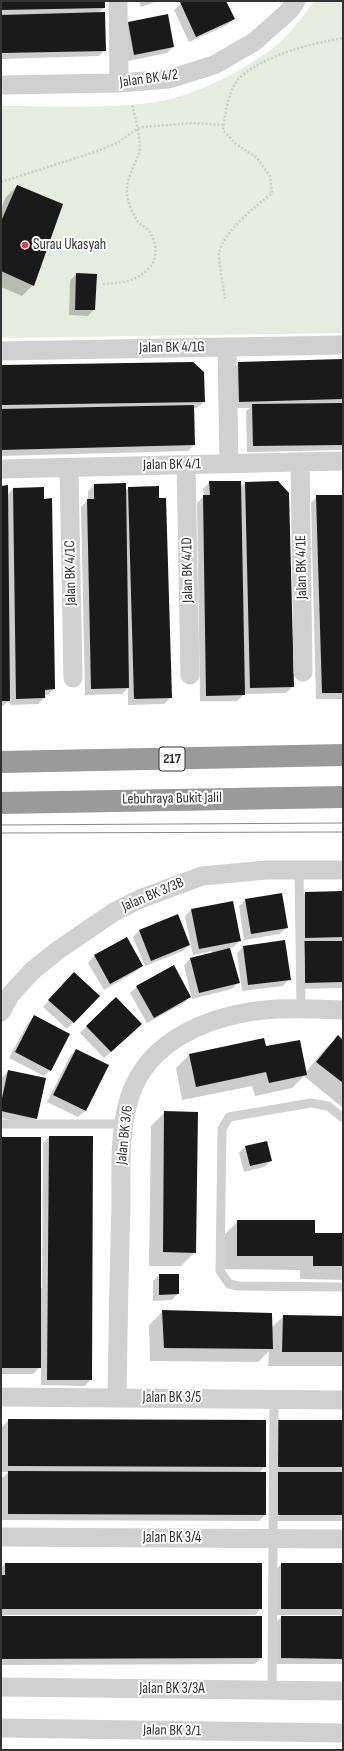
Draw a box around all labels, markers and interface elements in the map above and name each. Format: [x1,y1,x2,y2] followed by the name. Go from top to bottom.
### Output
[119,66,179,92] street label: Jalan BK 4/2
[33,236,106,254] place label: Surau Ukasyah
[20,240,30,250] marker: Surau Ukasyah
[139,338,205,358] street label: Jalan BK 4/1G
[143,455,201,475] street label: Jalan BK 4/1
[292,535,312,599] street label: Jalan BK 4/1E
[178,537,198,603] street label: Jalan BK 4/1D
[61,540,81,606] street label: Jalan BK 4/1C
[159,747,185,771] road number: 217
[122,789,222,809] street label: Lebuhraya Bukit Jalil
[119,874,187,916] street label: Jalan BK 3/3B
[113,1105,137,1165] street label: Jalan BK 3/6
[143,1389,201,1407] street label: Jalan BK 3/5
[143,1529,201,1547] street label: Jalan BK 3/4
[139,1680,205,1698] street label: Jalan BK 3/3A
[143,1721,201,1741] street label: Jalan BK 3/1

